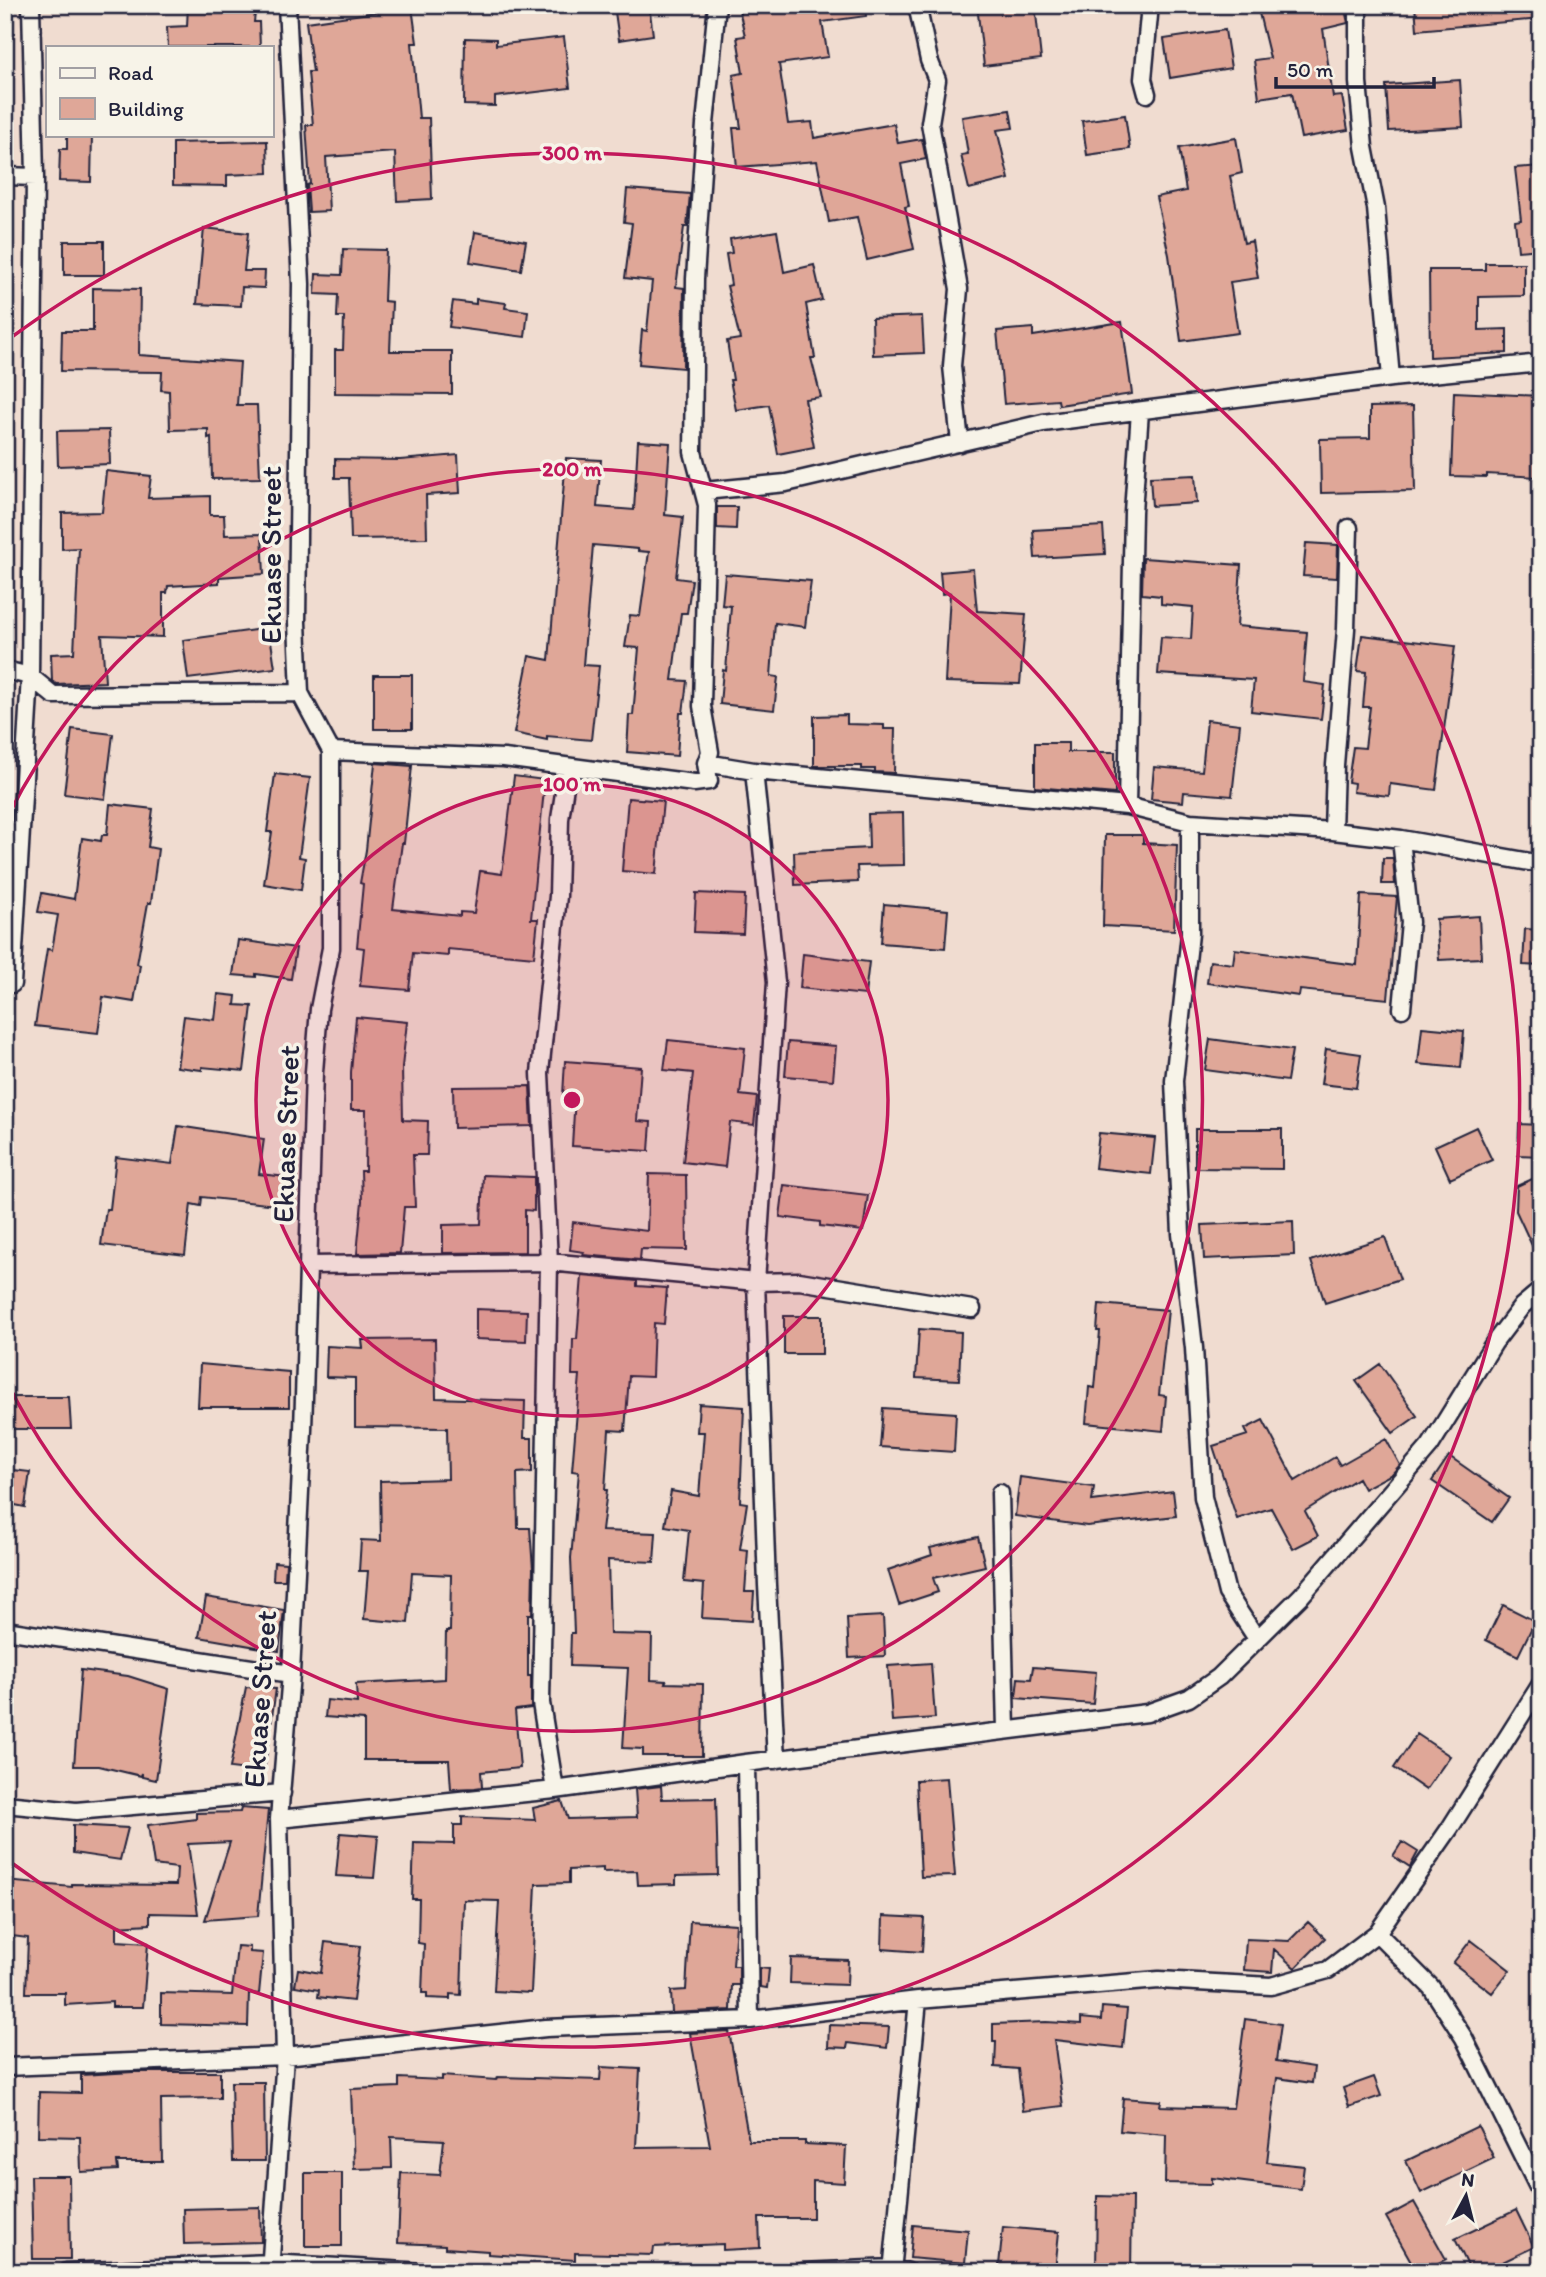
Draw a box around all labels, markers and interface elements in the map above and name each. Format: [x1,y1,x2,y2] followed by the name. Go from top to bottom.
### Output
[46,46,273,136] legend
[1276,46,1434,90] scale bar
[1287,57,1334,82] text: 50 m
[108,60,154,85] text: Road
[108,96,184,121] text: Building
[542,140,602,165] text: 300 m
[542,456,602,481] text: 200 m
[252,466,289,644] street label: Ekuase Street
[543,771,601,796] text: 100 m
[264,1044,307,1223] street label: Ekuase Street
[560,1088,584,1112] centre of rings
[235,1609,284,1789] street label: Ekuase Street
[1430,2162,1500,2232] north arrow
[1460,2167,1476,2192] text: N

